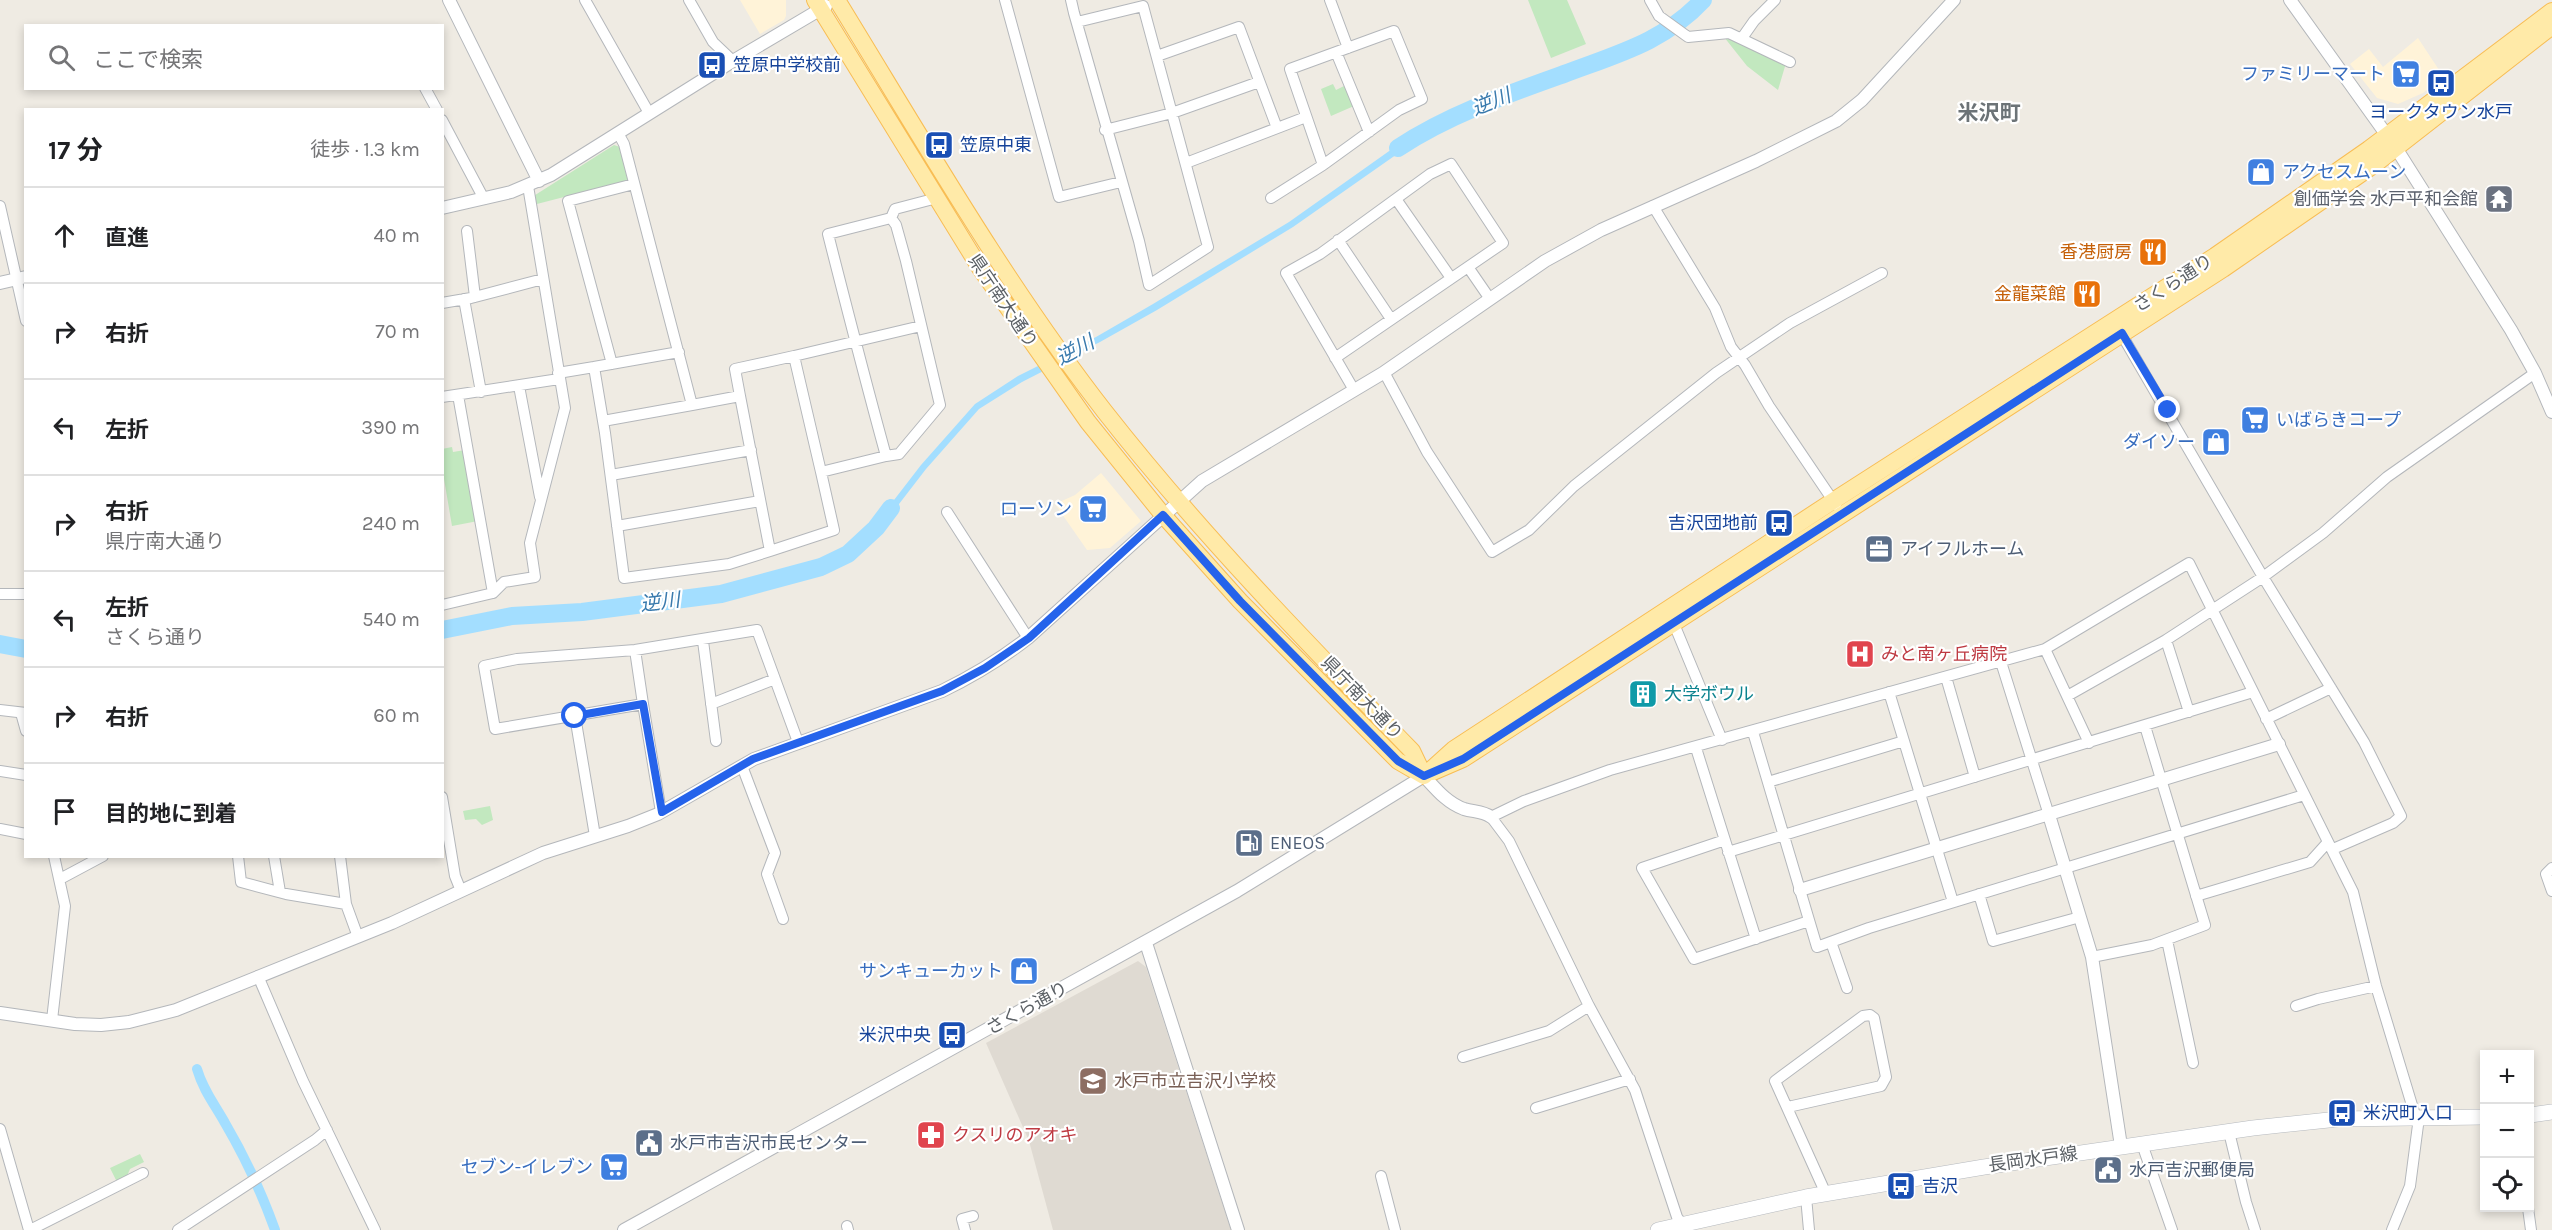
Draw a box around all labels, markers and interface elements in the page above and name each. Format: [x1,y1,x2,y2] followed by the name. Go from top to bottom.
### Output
[24,24,444,90] search box
[45,41,78,74] icon: search
[93,47,203,73] text: ここで検索
[696,49,728,81] bus stop icon: 笠原中学校前
[733,54,841,76] place label: 笠原中学校前
[2390,58,2422,90] supermarket icon: ファミリーマート
[2241,63,2385,85] place label: ファミリーマート
[2425,67,2457,99] bus stop icon: ヨークタウン水戸
[1468,83,1516,120] water label: 逆川
[1958,101,2021,125] district label: 米沢町
[2369,101,2513,123] place label: ヨークタウン水戸
[923,129,955,161] bus stop icon: 笠原中東
[960,134,1032,156] place label: 笠原中東
[48,135,103,166] text: 17 分
[310,138,420,161] text: 徒歩 · 1.3 km
[2245,156,2277,188] shop icon: アクセスムーン
[2282,161,2406,183] place label: アクセスムーン
[2483,183,2515,215] temple icon: 創価学会 水戸平和会館
[2294,188,2478,210] place label: 創価学会 水戸平和会館
[48,219,81,252] icon: ahead
[374,224,420,247] text: 40 m
[105,225,149,251] text: 直進
[2137,236,2169,268] restaurant icon: 香港厨房
[2060,241,2132,263] place label: 香港厨房
[2129,249,2217,317] street label: さくら通り
[964,250,1042,352] street label: 県庁南大通り
[2071,278,2103,310] restaurant icon: 金龍菜館
[1994,283,2066,305] place label: 金龍菜館
[48,315,81,348] icon: right
[375,320,420,343] text: 70 m
[105,321,149,347] text: 右折
[1052,330,1100,370] water label: 逆川
[2154,396,2180,422] route end
[2239,404,2271,436] supermarket icon: いばらきコープ
[2276,409,2401,431] place label: いばらきコープ
[48,411,81,444] icon: left
[361,416,420,439] text: 390 m
[105,417,149,443] text: 左折
[2200,426,2232,458] shop icon: ダイソー
[2123,431,2195,453] place label: ダイソー
[1077,493,1109,525] supermarket icon: ローソン
[1000,498,1072,520] place label: ローソン
[105,499,149,525] text: 右折
[48,507,81,540] icon: right
[1763,507,1795,539] bus stop icon: 吉沢団地前
[362,512,420,535] text: 240 m
[1668,512,1758,534] place label: 吉沢団地前
[105,530,225,553] text: 県庁南大通り
[1863,533,1895,565] office icon: アイフルホーム
[1900,538,2025,560] place label: アイフルホーム
[639,588,683,616] water label: 逆川
[105,595,149,621] text: 左折
[48,603,81,636] icon: left
[362,608,420,631] text: 540 m
[105,626,205,649] text: さくら通り
[1844,638,1876,670] hospital icon: みと南ヶ丘病院
[1881,643,2007,665] place label: みと南ヶ丘病院
[1317,652,1407,744] street label: 県庁南大通り
[1627,678,1659,710] building icon: 大学ボウル
[1664,683,1754,705] place label: 大学ボウル
[48,699,81,732] icon: right
[561,702,587,728] route start
[373,704,420,727] text: 60 m
[105,705,149,731] text: 右折
[48,795,81,828] icon: arrive
[105,801,237,827] text: 目的地に到着
[1233,827,1265,859] fuel station icon: ENEOS
[1270,832,1325,854] place label: ENEOS
[1008,955,1040,987] shop icon: サンキューカット
[859,960,1003,982] place label: サンキューカット
[982,977,1072,1039] street label: さくら通り
[936,1019,968,1051] bus stop icon: 米沢中央
[859,1024,931,1046] place label: 米沢中央
[2480,1050,2534,1212] map controls
[2480,1050,2534,1104] button: +
[1077,1065,1109,1097] school or university icon: 水戸市立吉沢小学校
[1114,1070,1276,1092] place label: 水戸市立吉沢小学校
[2326,1097,2358,1129] bus stop icon: 米沢町入口
[2363,1102,2453,1124] place label: 米沢町入口
[2480,1104,2534,1158] button: −
[915,1119,947,1151] pharmacy icon: クスリのアオキ
[952,1124,1077,1146] place label: クスリのアオキ
[633,1127,665,1159] public building icon: 水戸市吉沢市民センター
[670,1132,868,1154] place label: 水戸市吉沢市民センター
[1987,1142,2079,1176] street label: 長岡水戸線
[598,1151,630,1183] supermarket icon: セブン-イレブン
[2092,1154,2124,1186] public building icon: 水戸吉沢郵便局
[461,1156,593,1178] place label: セブン-イレブン
[2480,1158,2534,1212] button: locate
[2129,1159,2255,1181] place label: 水戸吉沢郵便局
[1885,1170,1917,1202] bus stop icon: 吉沢
[1922,1175,1958,1197] place label: 吉沢

